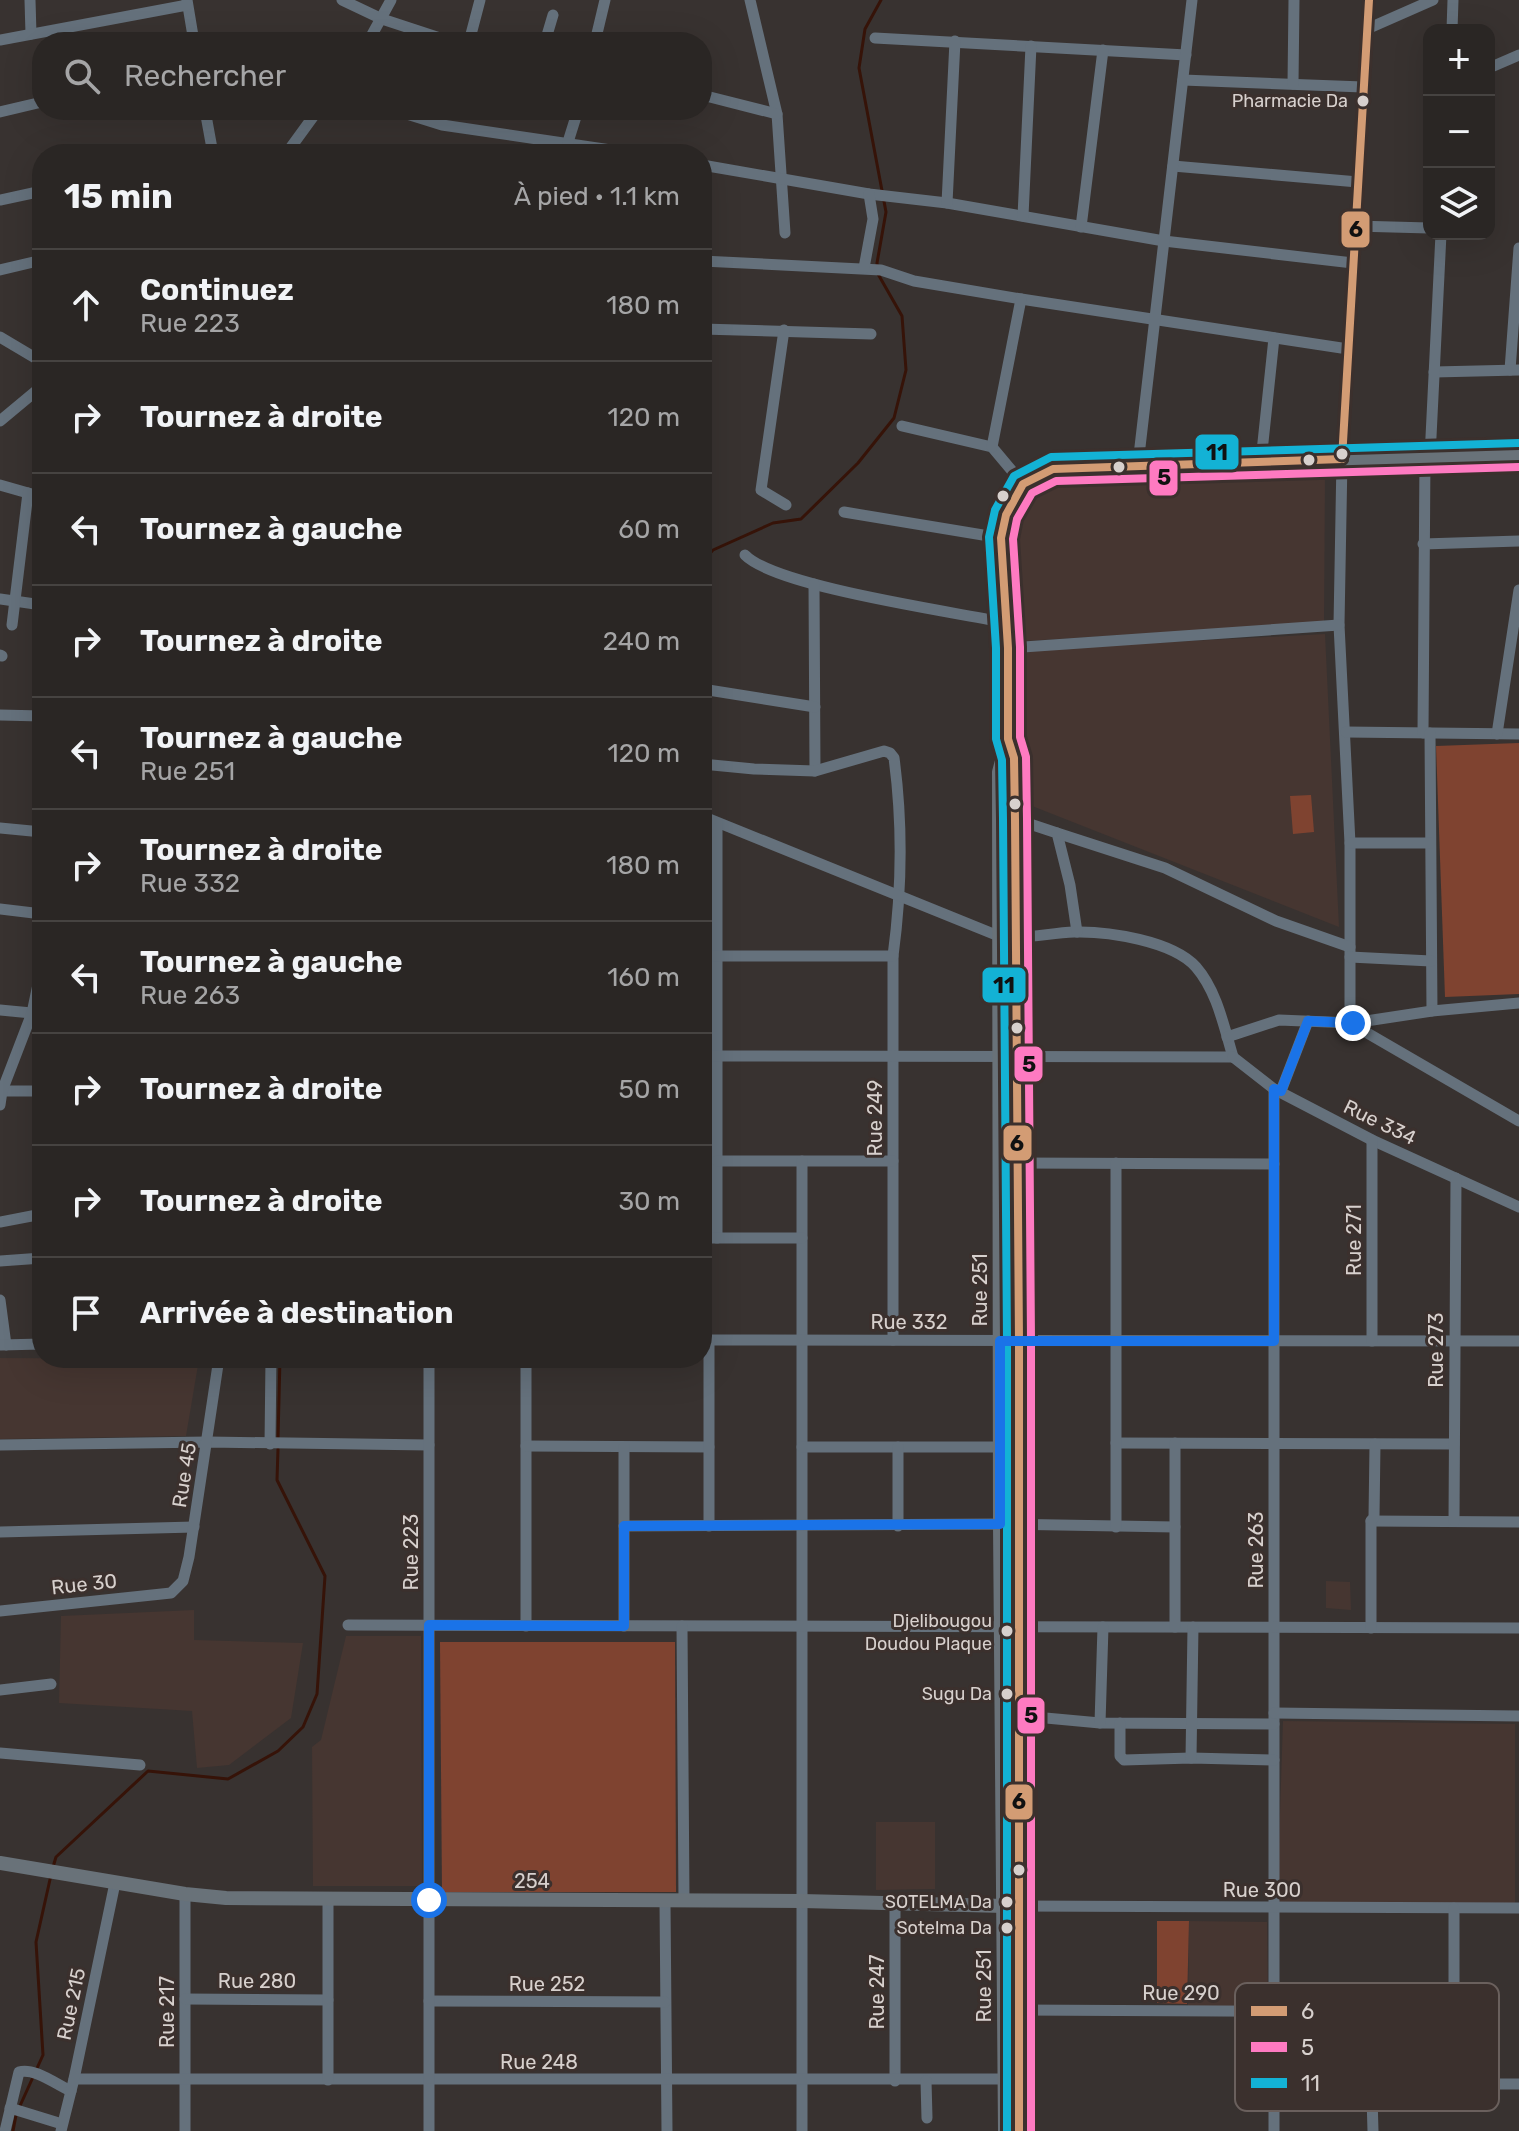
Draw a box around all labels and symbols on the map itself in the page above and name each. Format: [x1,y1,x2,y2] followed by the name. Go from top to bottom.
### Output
[1232,90,1348,112] place label: Pharmacie Da
[1355,93,1371,109] marker: Pharmacie Da
[1340,210,1371,249] line badge: 6
[1349,216,1363,243] text: 6
[1194,433,1240,471] line badge: 11
[1206,439,1228,466] text: 11
[1334,446,1350,462] unlabelled marker
[1301,452,1317,468] unlabelled marker
[1111,459,1127,475] unlabelled marker
[1148,459,1179,497] line badge: 5
[1157,464,1171,491] text: 5
[995,488,1011,504] unlabelled marker
[1007,796,1023,812] unlabelled marker
[981,966,1027,1004] line badge: 11
[993,972,1015,999] text: 11
[1335,1005,1371,1041] route end
[1009,1020,1025,1036] unlabelled marker
[1013,1045,1044,1083] line badge: 5
[1022,1051,1036,1078] text: 5
[863,1080,887,1156] street label: Rue 249
[1340,1094,1420,1150] street label: Rue 334
[1002,1124,1033,1162] line badge: 6
[1010,1130,1024,1157] text: 6
[1342,1204,1366,1276] street label: Rue 271
[968,1253,992,1327] street label: Rue 251
[870,1310,948,1334] street label: Rue 332
[1424,1312,1448,1388] street label: Rue 273
[167,1441,201,1509] street label: Rue 45
[1244,1511,1268,1589] street label: Rue 263
[399,1514,423,1590] street label: Rue 223
[50,1569,118,1599] street label: Rue 30
[865,1610,992,1655] place label: Djelibougou Doudou Plaque
[999,1623,1015,1639] marker: Djelibougou Doudou Plaque
[922,1683,992,1705] place label: Sugu Da
[999,1686,1015,1702] marker: Sugu Da
[1016,1696,1046,1735] line badge: 5
[1024,1702,1038,1729] text: 5
[1004,1783,1034,1821] line badge: 6
[1012,1788,1026,1815] text: 6
[1011,1862,1027,1878] unlabelled marker
[514,1869,550,1893] street label: 254
[1223,1878,1301,1902] street label: Rue 300
[411,1882,447,1918] route start
[885,1891,992,1913] place label: SOTELMA Da
[999,1894,1015,1910] marker: SOTELMA Da
[896,1917,992,1939] place label: Sotelma Da
[999,1920,1015,1936] marker: Sotelma Da
[972,1949,996,2023] street label: Rue 251
[865,1954,889,2030] street label: Rue 247
[52,1966,90,2042] street label: Rue 215
[218,1969,296,1993] street label: Rue 280
[509,1972,585,1996] street label: Rue 252
[155,1976,179,2048] street label: Rue 217
[1142,1981,1220,2005] street label: Rue 290
[1235,1983,1499,2111] legend
[1301,1998,1314,2025] text: 6
[1301,2034,1314,2061] text: 5
[500,2050,578,2074] street label: Rue 248
[1301,2070,1320,2097] text: 11

